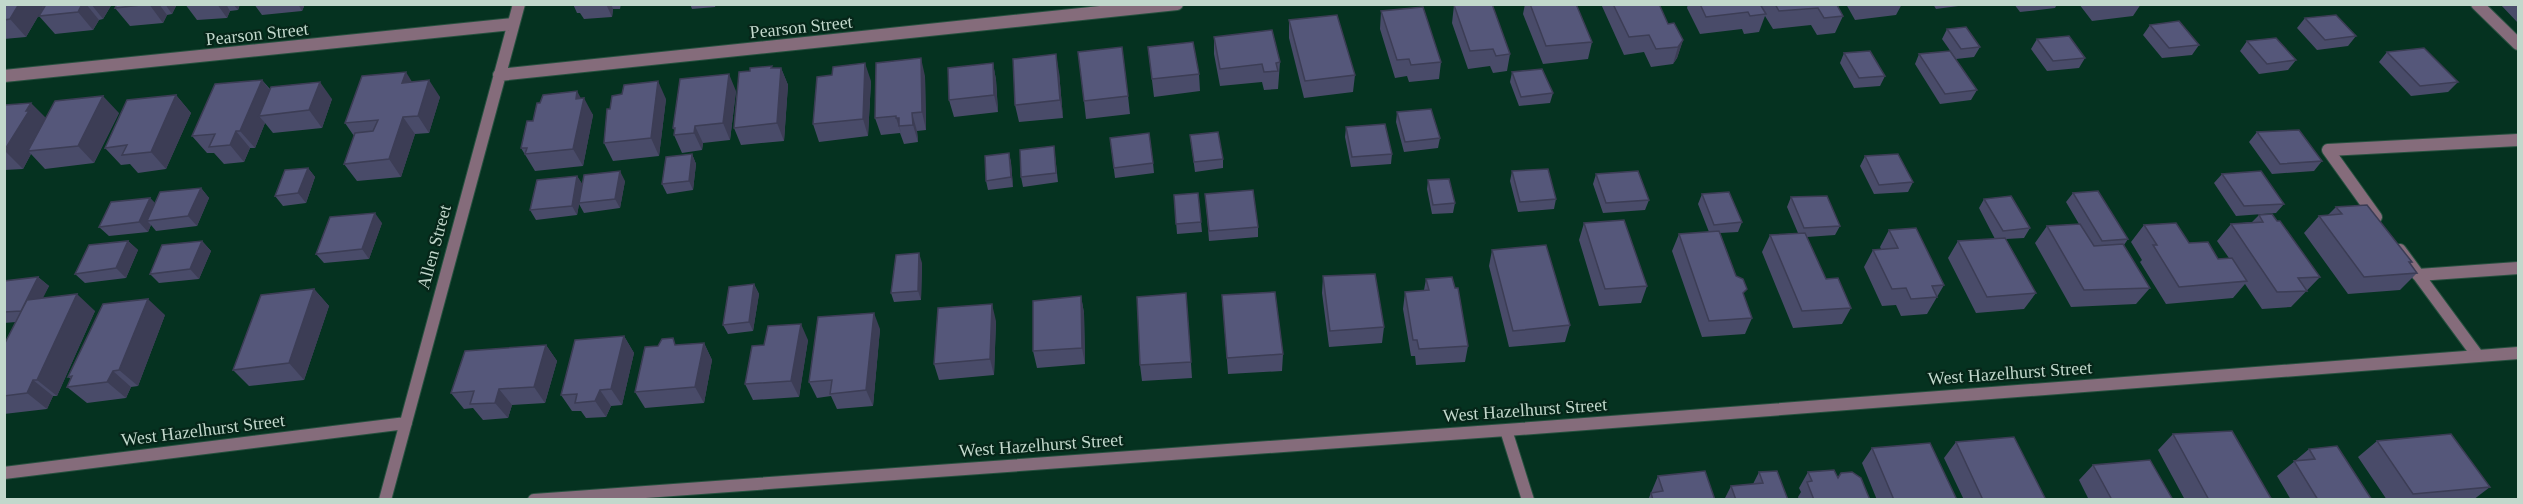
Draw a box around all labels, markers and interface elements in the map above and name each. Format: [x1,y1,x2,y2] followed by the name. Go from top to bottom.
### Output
[748,12,854,42] street label: Pearson Street
[204,19,310,49] street label: Pearson Street
[413,203,455,291] street label: Allen Street
[1927,357,2093,389] street label: West Hazelhurst Street
[1442,394,1608,426] street label: West Hazelhurst Street
[120,410,286,450] street label: West Hazelhurst Street
[958,429,1124,461] street label: West Hazelhurst Street

